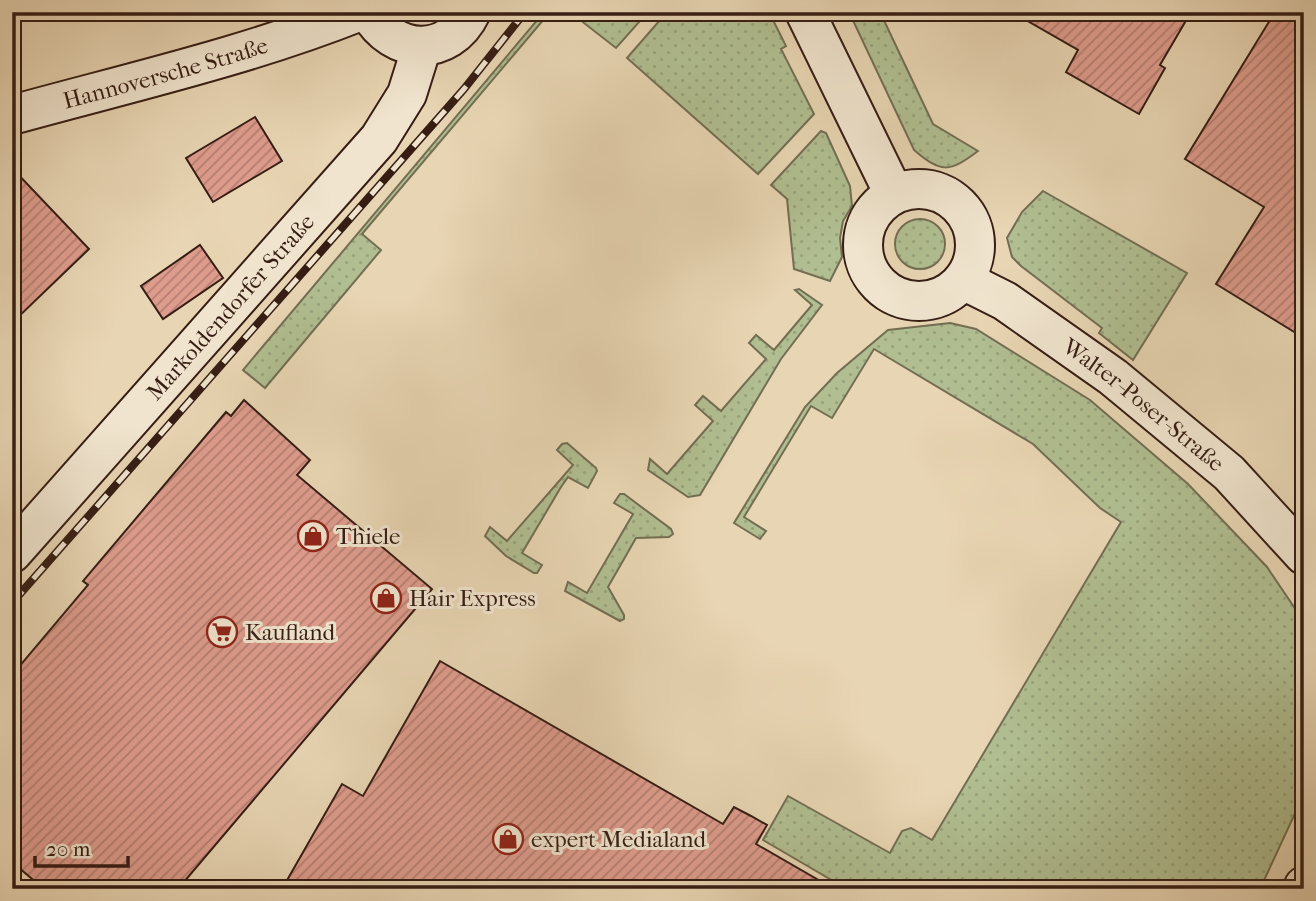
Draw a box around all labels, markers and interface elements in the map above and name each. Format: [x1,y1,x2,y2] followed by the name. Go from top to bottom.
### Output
[60,32,271,115] street label: Hannoversche Straße
[141,209,320,406] street label: Markoldendorfer Straße
[1056,332,1229,477] street label: Walter-Poser-Straße
[296,519,330,553] shop icon: Thiele
[336,523,400,550] place label: Thiele
[369,581,403,615] shop icon: Hair Express
[409,585,536,612] place label: Hair Express
[205,615,239,649] supermarket icon: Kaufland
[245,619,336,646] place label: Kaufland
[491,822,525,856] shop icon: expert Medialand
[35,824,128,868] scale bar
[531,826,706,853] place label: expert Medialand
[46,837,91,861] text: 20 m

